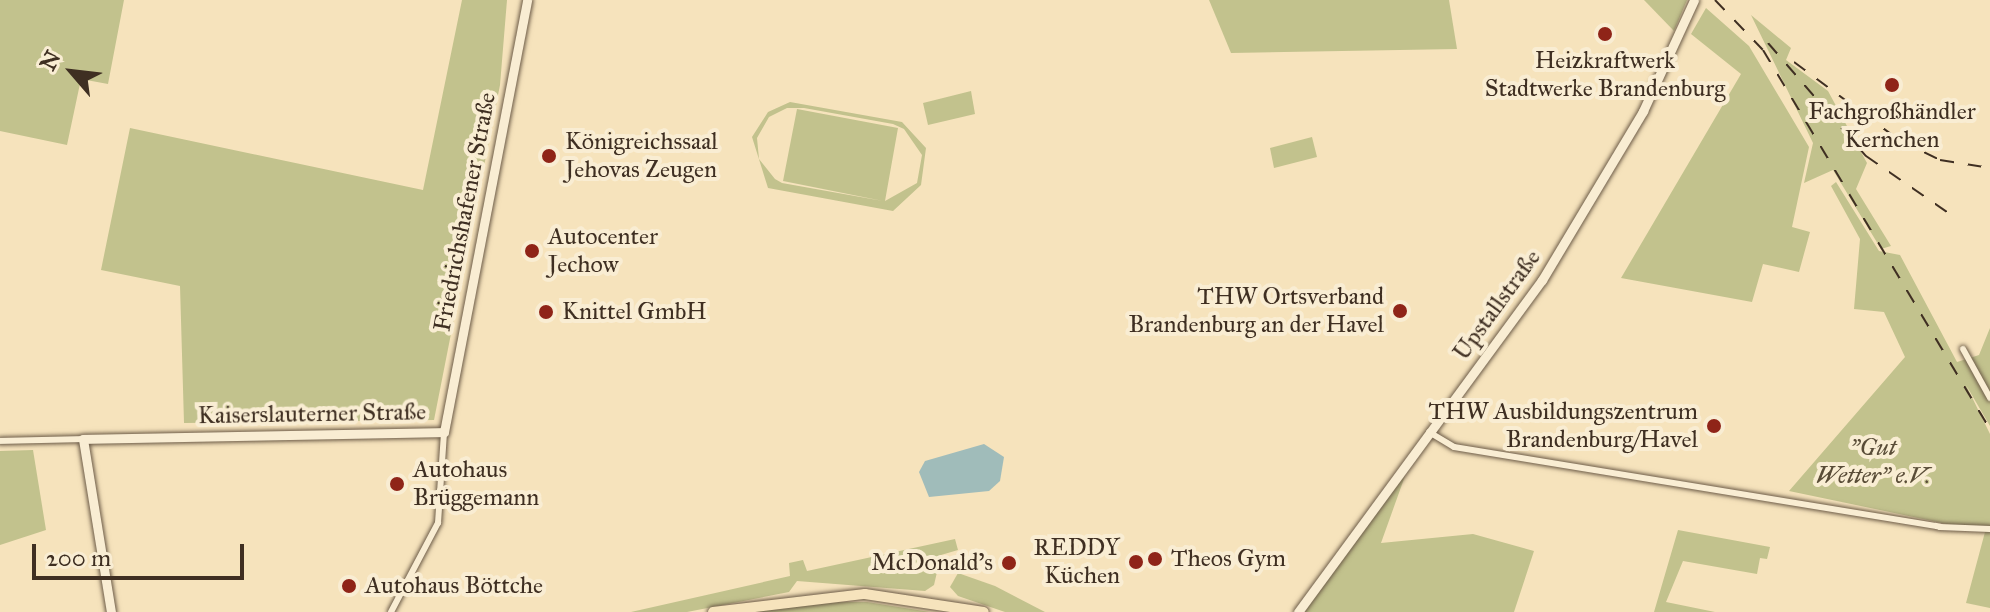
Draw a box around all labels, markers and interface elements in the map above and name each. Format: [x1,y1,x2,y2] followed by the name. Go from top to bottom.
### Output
[1596,25,1614,43] marker: Heizkraftwerk Stadtwerke Brandenburg
[32,32,112,112] north arrow
[34,46,67,75] text: N
[1485,47,1725,103] place label: Heizkraftwerk Stadtwerke Brandenburg
[1883,76,1901,94] marker: Fachgroßhändler Kernchen
[428,90,502,334] street label: Friedrichshafener Straße
[1808,98,1976,154] place label: Fachgroßhändler Kernchen
[565,128,718,184] place label: Königreichssaal Jehovas Zeugen
[540,147,558,165] marker: Königreichssaal Jehovas Zeugen
[548,223,658,279] place label: Autocenter Jechow
[523,242,541,260] marker: Autocenter Jechow
[1447,244,1547,366] street label: Upstallstraße
[1129,283,1384,339] place label: THW Ortsverband Brandenburg an der Havel
[562,298,707,326] place label: Knittel GmbH
[1391,302,1409,320] marker: THW Ortsverband Brandenburg an der Havel
[537,303,555,321] marker: Knittel GmbH
[198,398,426,430] street label: Kaiserslauterner Straße
[1428,398,1698,454] place label: THW Ausbildungszentrum Brandenburg/Havel
[1705,417,1723,435] marker: THW Ausbildungszentrum Brandenburg/Havel
[1816,434,1930,490] park label: "Gut Wetter" e.V.
[413,456,539,512] place label: Autohaus Brüggemann
[388,475,406,493] marker: Autohaus Brüggemann
[36,528,248,578] scale bar
[1034,534,1120,590] place label: REDDY Küchen
[46,543,111,573] text: 200 m
[1171,545,1286,573] place label: Theos Gym
[871,549,993,577] place label: McDonald's
[1146,550,1164,568] marker: Theos Gym
[1127,553,1145,571] marker: REDDY Küchen
[1000,554,1018,572] marker: McDonald's
[365,572,543,600] place label: Autohaus Böttche
[340,577,358,595] marker: Autohaus Böttche

